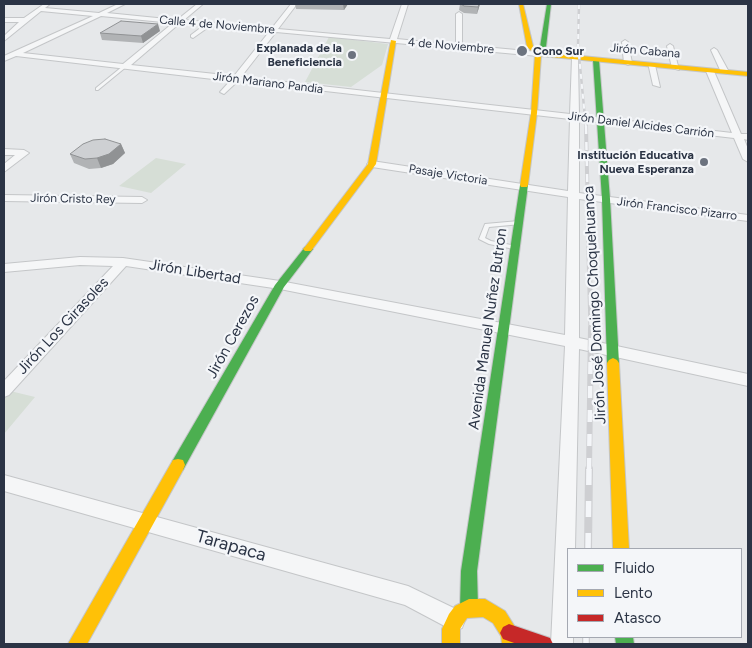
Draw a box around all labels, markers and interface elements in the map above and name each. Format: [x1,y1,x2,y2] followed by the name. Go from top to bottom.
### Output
[159,13,275,37] street label: Calle 4 de Noviembre
[407,35,495,57] street label: 4 de Noviembre
[256,41,342,69] place label: Explanada de la Beneficiencia
[609,41,681,61] street label: Jirón Cabana
[515,44,529,58] marker: Cono Sur
[533,44,584,58] place label: Cono Sur
[346,49,358,61] marker: Explanada de la Beneficiencia
[212,69,324,97] street label: Jirón Mariano Pandia
[567,109,715,141] street label: Jirón Daniel Alcides Carrión
[577,148,694,176] place label: Institución Educativa Nueva Esperanza
[698,156,710,168] marker: Institución Educativa Nueva Esperanza
[408,162,488,188] street label: Pasaje Victoria
[580,185,610,425] street label: Jirón José Domingo Choquehuanca
[30,191,116,207] street label: Jirón Cristo Rey
[616,194,738,224] street label: Jirón Francisco Pizarro
[465,227,511,431] street label: Avenida Manuel Nuñez Butron
[148,256,242,288] street label: Jirón Libertad
[13,274,113,378] street label: Jirón Los Girasoles
[203,292,263,382] street label: Jirón Cerezos
[193,526,269,566] street label: Tarapaca
[567,548,742,638] legend
[614,559,655,577] text: Fluido
[614,584,653,602] text: Lento
[614,609,661,627] text: Atasco

